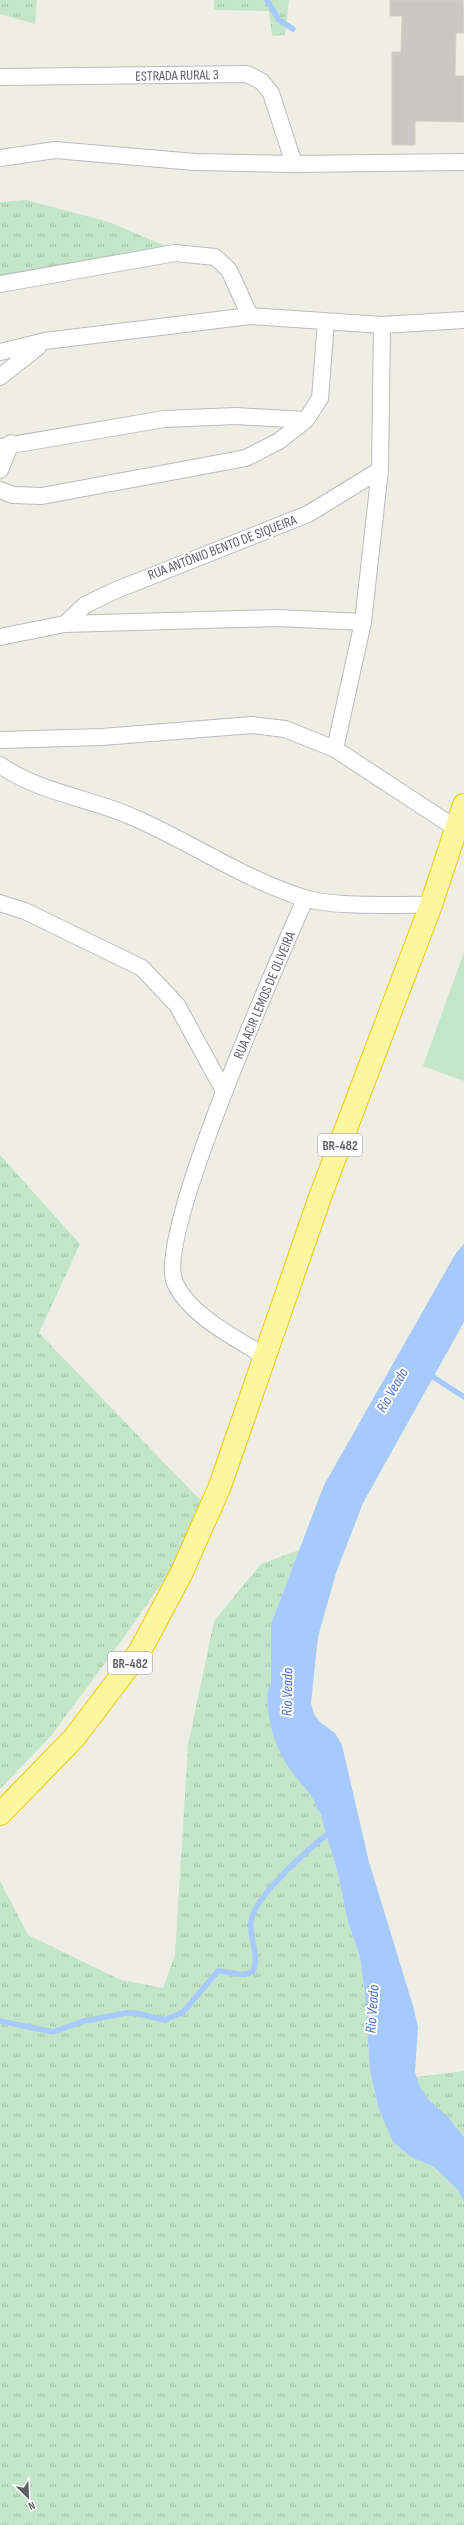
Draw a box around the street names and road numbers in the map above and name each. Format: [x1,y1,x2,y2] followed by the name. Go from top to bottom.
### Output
[135,66,219,85] street label: ESTRADA RURAL 3
[145,511,300,584] street label: RUA ANTÔNIO BENTO DE SIQUEIRA
[230,928,299,1062] street label: RUA ACIR LEMOS DE OLIVEIRA
[318,1134,362,1156] road number: BR-482
[108,1652,152,1674] road number: BR-482

